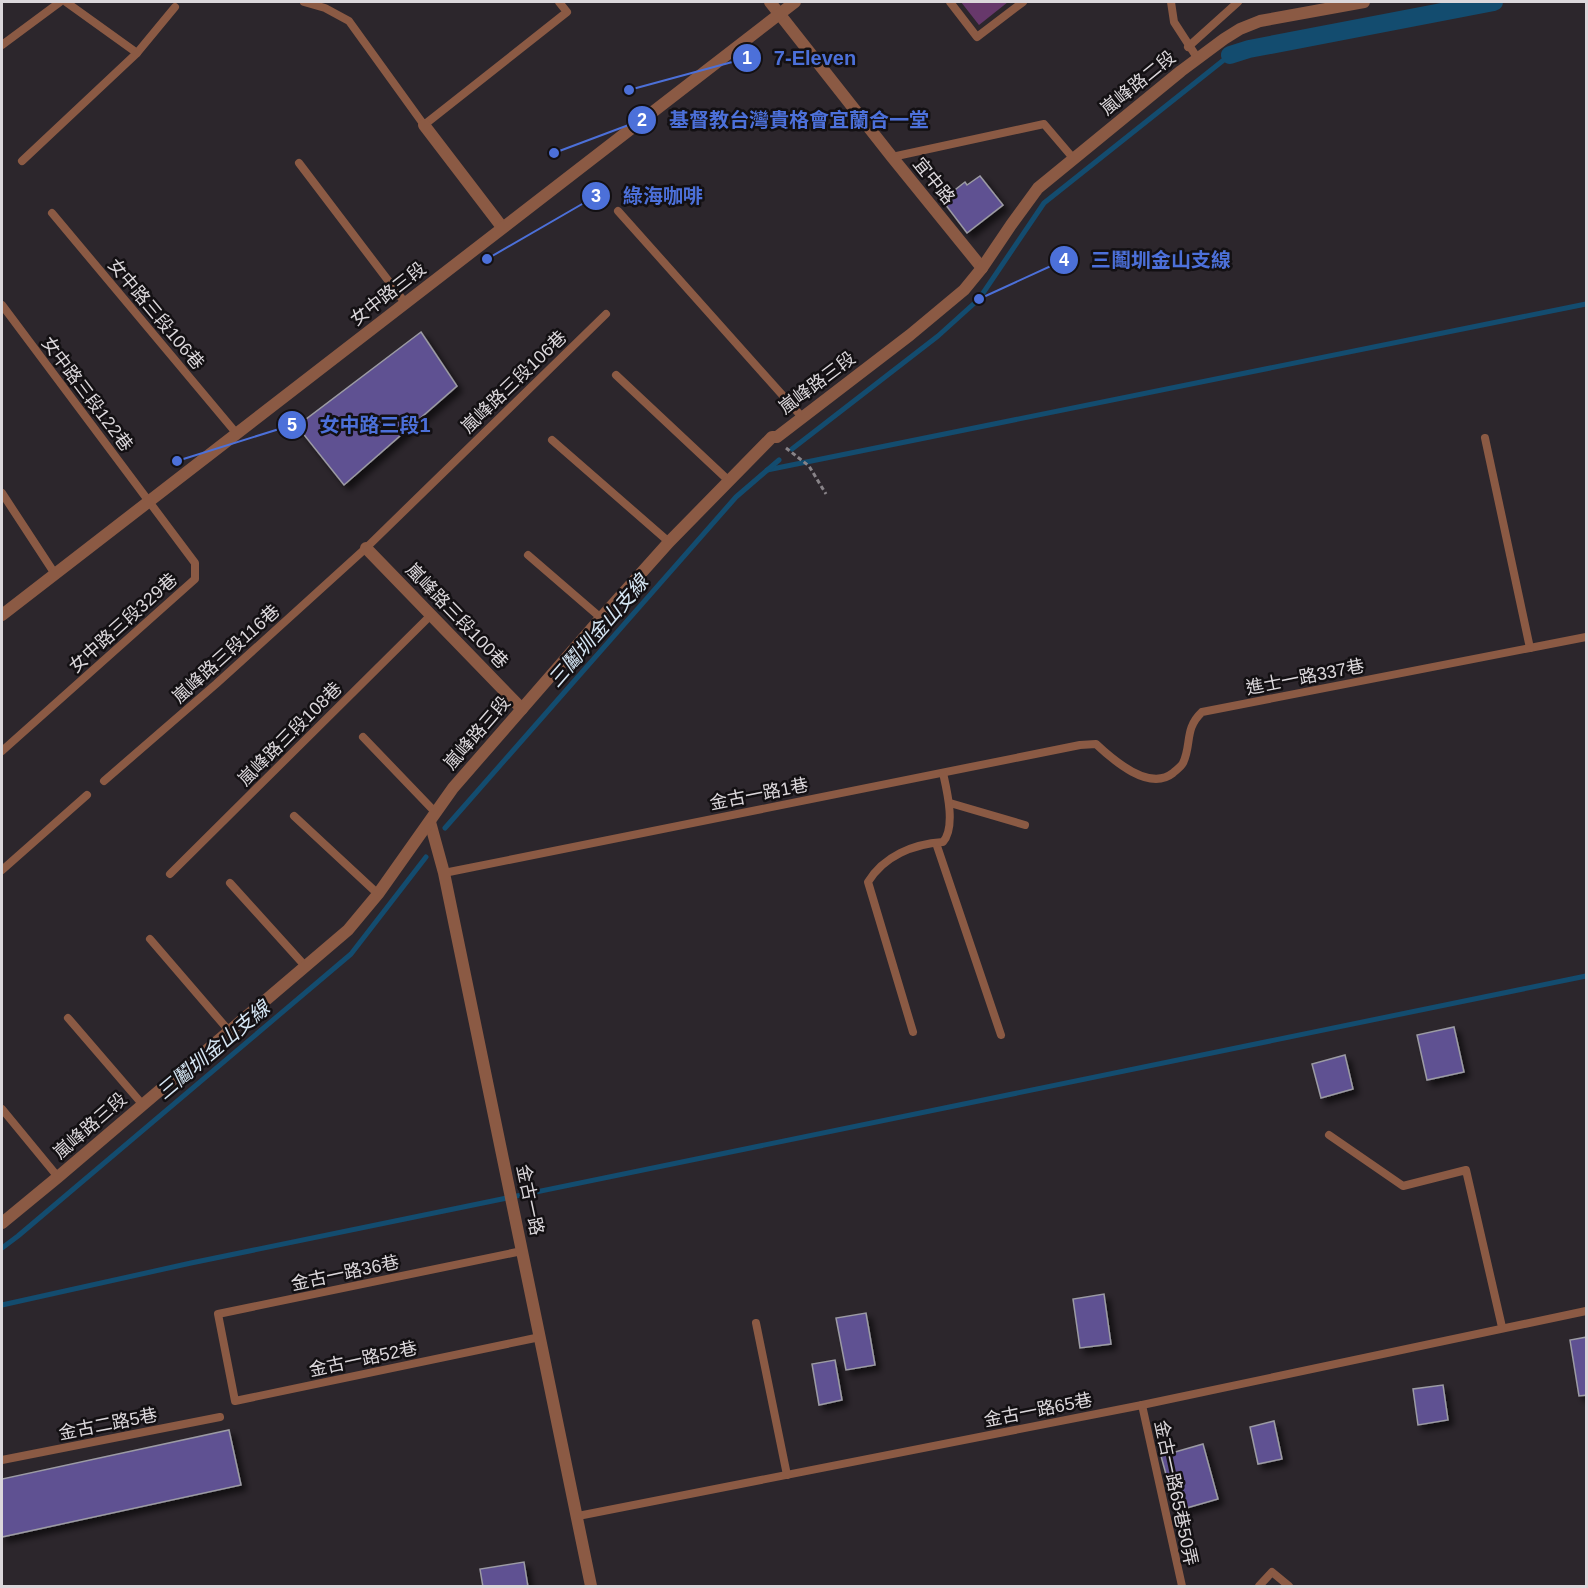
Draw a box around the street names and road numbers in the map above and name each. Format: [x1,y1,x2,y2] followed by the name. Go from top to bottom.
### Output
[1097,47,1179,119] street label: 嵐峰路二段
[909,154,959,208] street label: 宜中路
[104,255,208,373] street label: 女中路三段106巷
[346,258,430,330] street label: 女中路三段
[457,327,571,437] street label: 嵐峰路三段106巷
[37,333,137,455] street label: 女中路三段122巷
[775,348,859,418] street label: 嵐峰路三段
[402,559,512,673] street label: 嵐峰路三段100巷
[65,569,181,677] street label: 女中路三段329巷
[169,601,283,707] street label: 嵐峰路三段116巷
[1244,656,1366,698] street label: 進士一路337巷
[234,678,346,790] street label: 嵐峰路三段108巷
[440,692,514,774] street label: 嵐峰路三段
[708,775,810,813] street label: 金古一路1巷
[49,1089,131,1163] street label: 嵐峰路三段
[513,1163,547,1237] street label: 金古一路
[289,1252,401,1294] street label: 金古一路36巷
[307,1338,419,1380] street label: 金古一路52巷
[982,1390,1094,1430] street label: 金古一路65巷
[57,1405,159,1443] street label: 金古二路5巷
[1151,1419,1201,1567] street label: 金古一路65巷50弄

